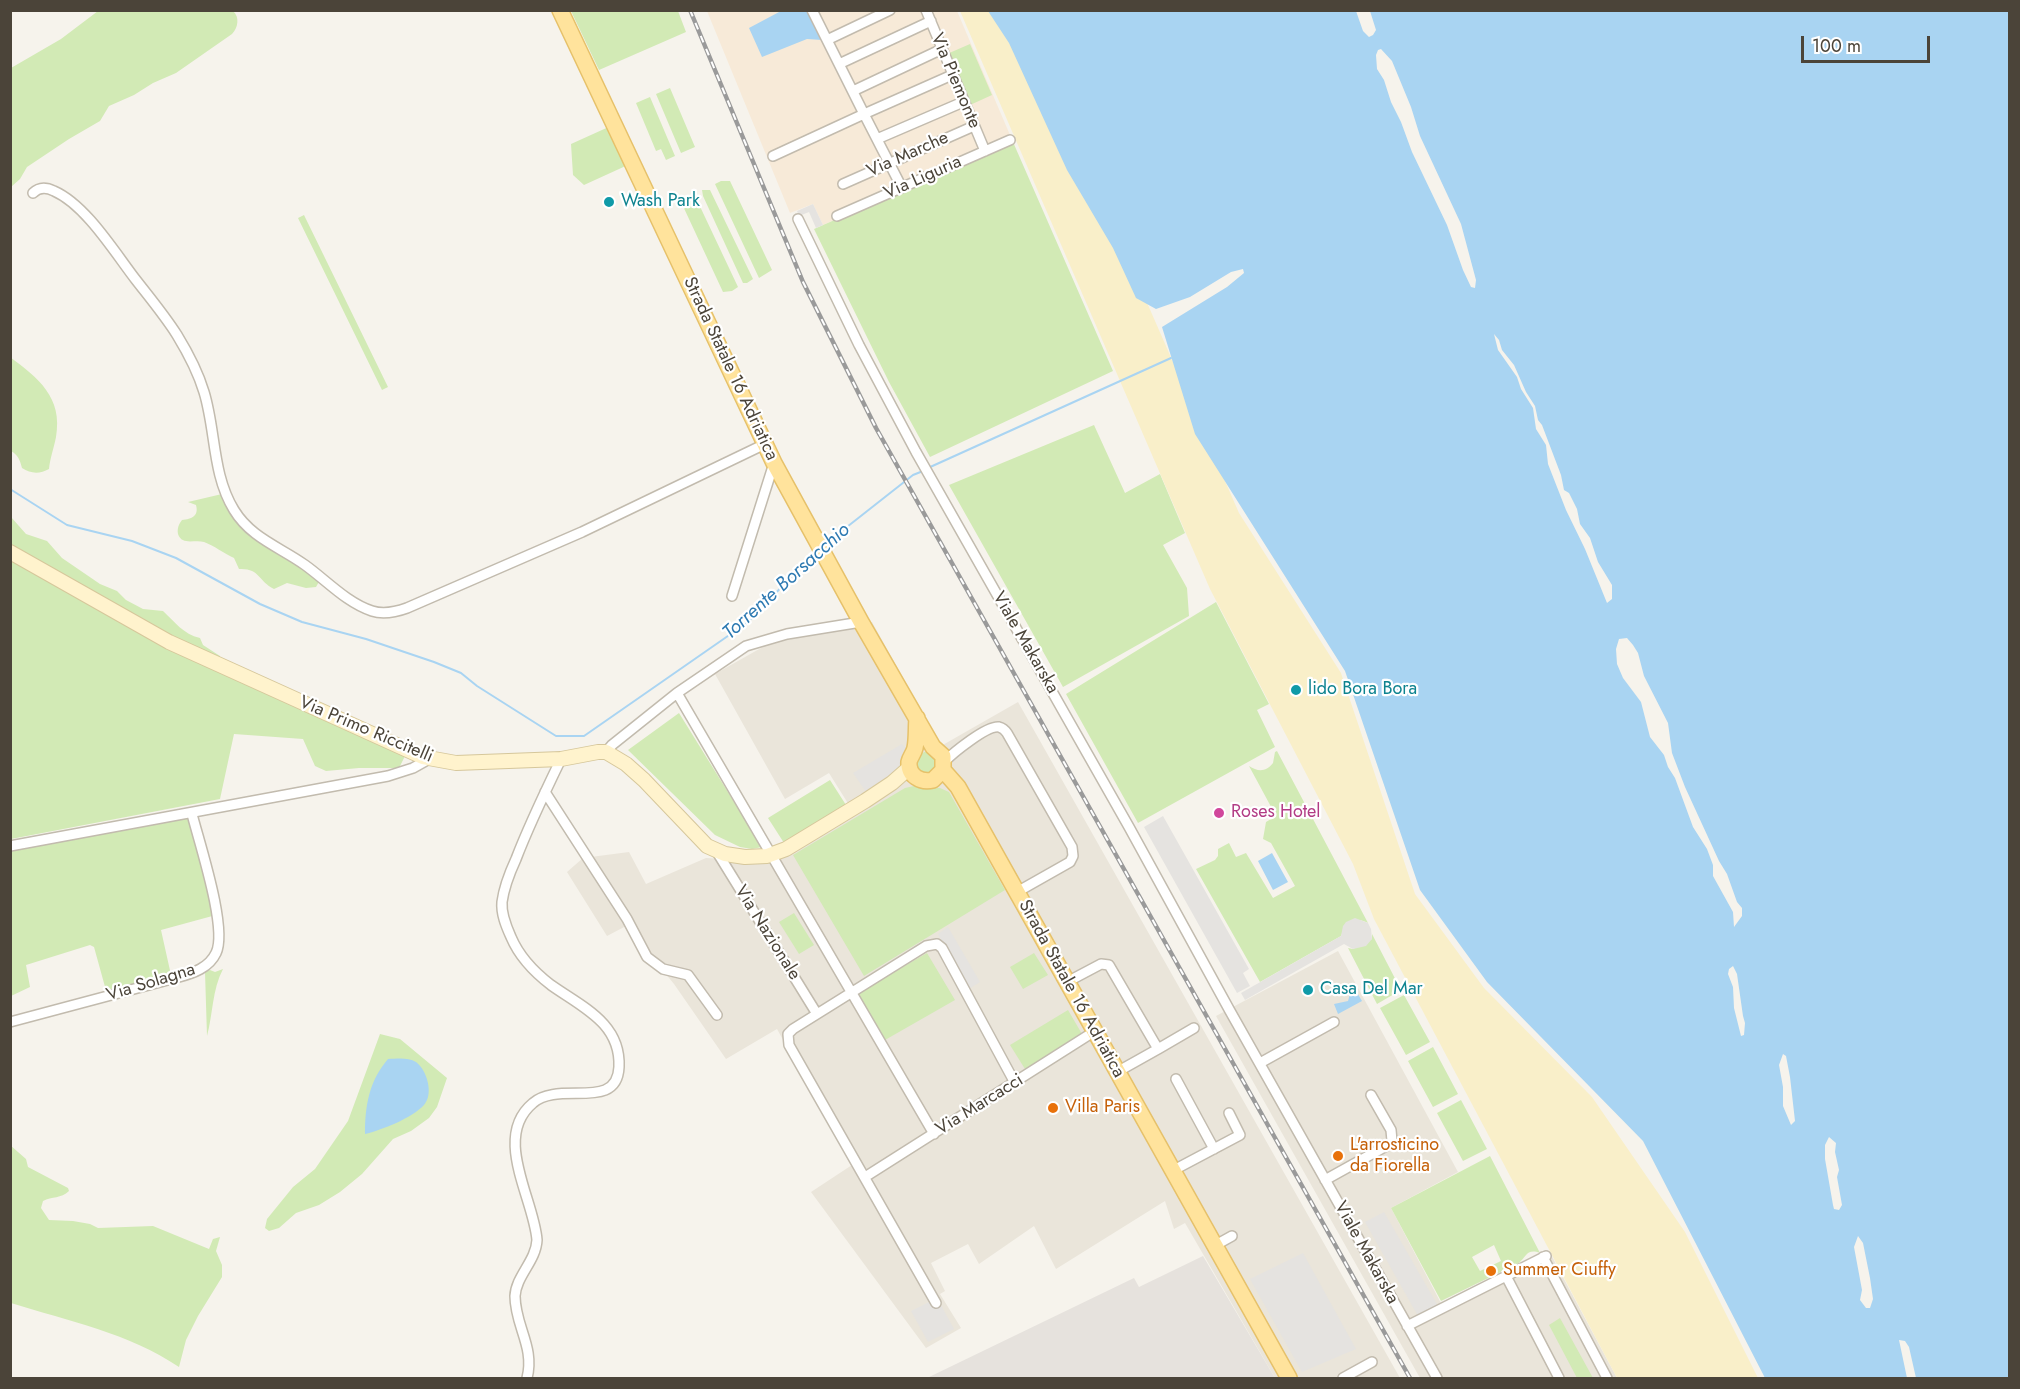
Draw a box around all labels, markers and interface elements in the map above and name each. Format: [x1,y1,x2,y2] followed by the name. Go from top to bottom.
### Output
[1804,24,1933,62] scale bar
[925,30,985,132] street label: Via Piemonte
[1812,33,1861,59] text: 100 m
[864,127,952,183] street label: Via Marche
[881,151,965,205] street label: Via Liguria
[621,191,700,213] place label: Wash Park
[602,195,616,209] marker: Wash Park
[678,274,782,464] street label: Strada Statale 16 Adriatica
[718,519,856,645] water label: Torrente Borsacchio
[987,588,1063,698] street label: Viale Makarska
[1308,679,1417,701] place label: lido Bora Bora
[1289,683,1303,697] marker: lido Bora Bora
[296,692,436,768] street label: Via Primo Riccitelli
[1231,802,1321,824] place label: Roses Hotel
[1212,806,1226,820] marker: Roses Hotel
[729,882,805,984] street label: Via Nazionale
[1013,896,1129,1082] street label: Strada Statale 16 Adriatica
[104,959,198,1007] street label: Via Solagna
[1320,979,1423,1001] place label: Casa Del Mar
[1301,983,1315,997] marker: Casa Del Mar
[932,1070,1028,1140] street label: Via Marcacci
[1065,1097,1140,1119] place label: Villa Paris
[1046,1101,1060,1115] marker: Villa Paris
[1350,1135,1439,1178] place label: L'arrosticino da Fiorella
[1331,1149,1345,1163] marker: L'arrosticino da Fiorella
[1329,1198,1403,1308] street label: Viale Makarska
[1503,1260,1616,1282] place label: Summer Ciuffy
[1484,1264,1498,1278] marker: Summer Ciuffy

